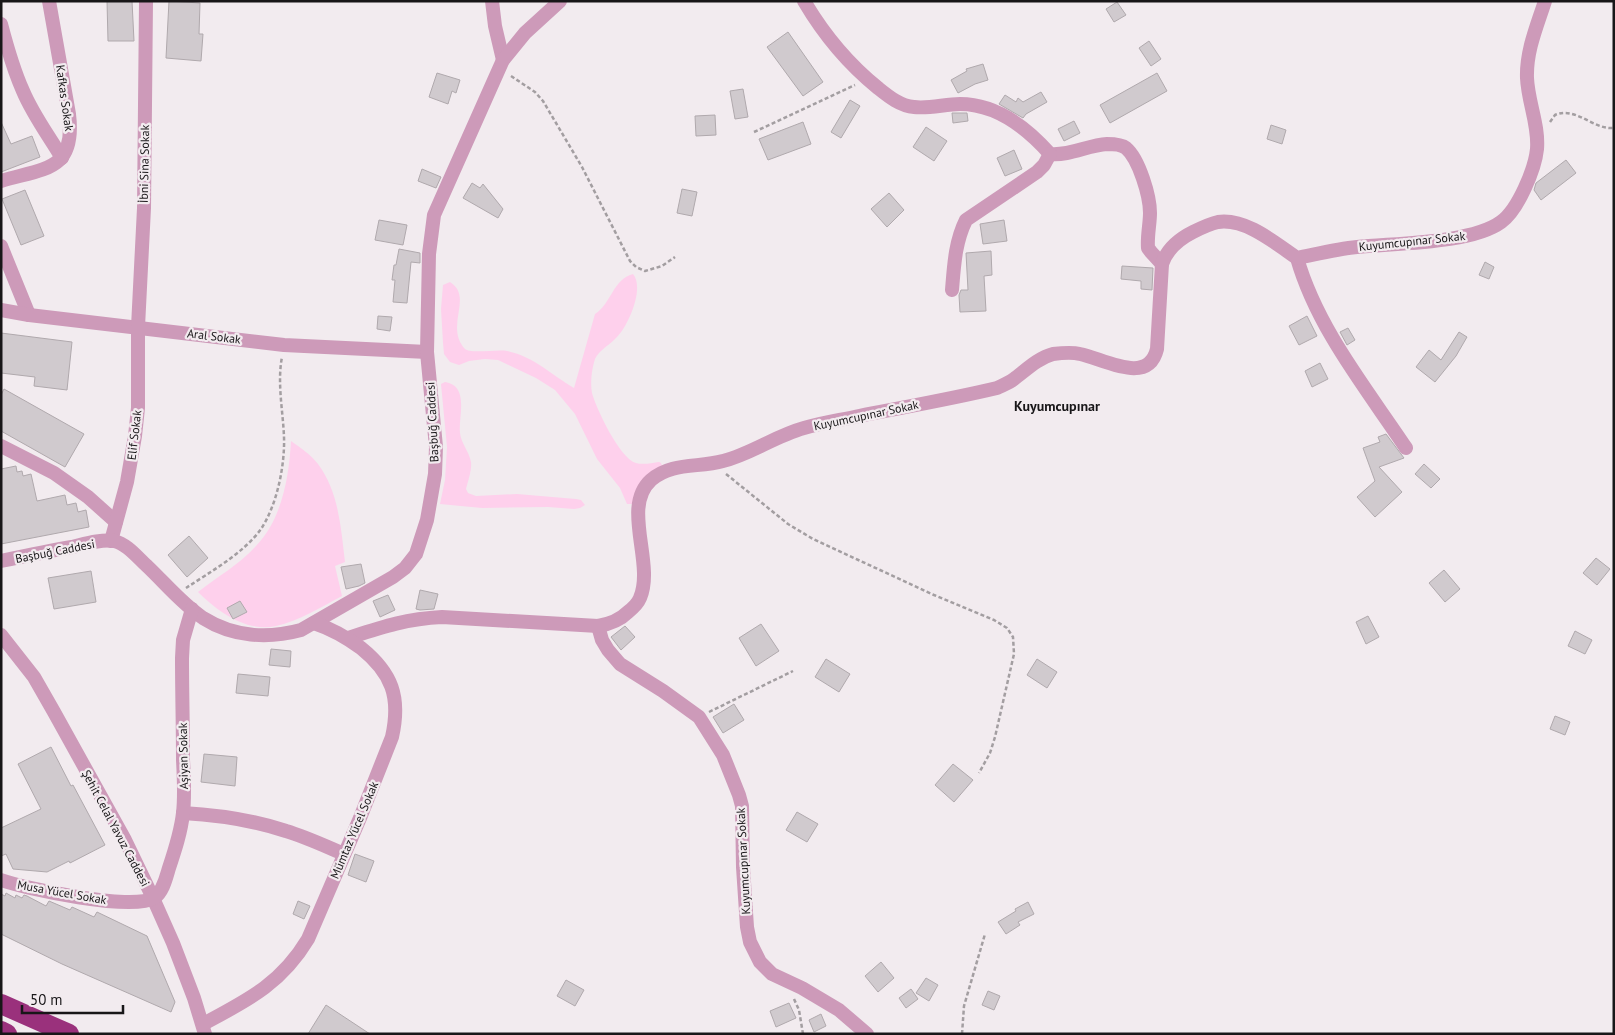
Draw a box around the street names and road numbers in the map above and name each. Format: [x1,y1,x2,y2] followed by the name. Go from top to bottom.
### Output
[53,64,77,132] street label: Kafkas Sokak
[136,124,152,203] street label: İbni Sina Sokak
[1358,228,1466,254] street label: Kuyumcupınar Sokak
[186,325,242,347] street label: Aral Sokak
[422,381,442,463] street label: Başbuğ Caddesi
[812,396,920,433] street label: Kuyumcupınar Sokak
[123,409,145,461] street label: Elif Sokak
[14,536,96,566] street label: Başbuğ Caddesi
[175,722,191,790] street label: Aşiyan Sokak
[79,767,153,889] street label: Şehit Celal Yavuz Caddesi
[327,779,381,881] street label: Mümtaz Yücel Sokak
[733,807,753,915] street label: Kuyumcupınar Sokak
[16,877,108,907] street label: Musa Yücel Sokak

